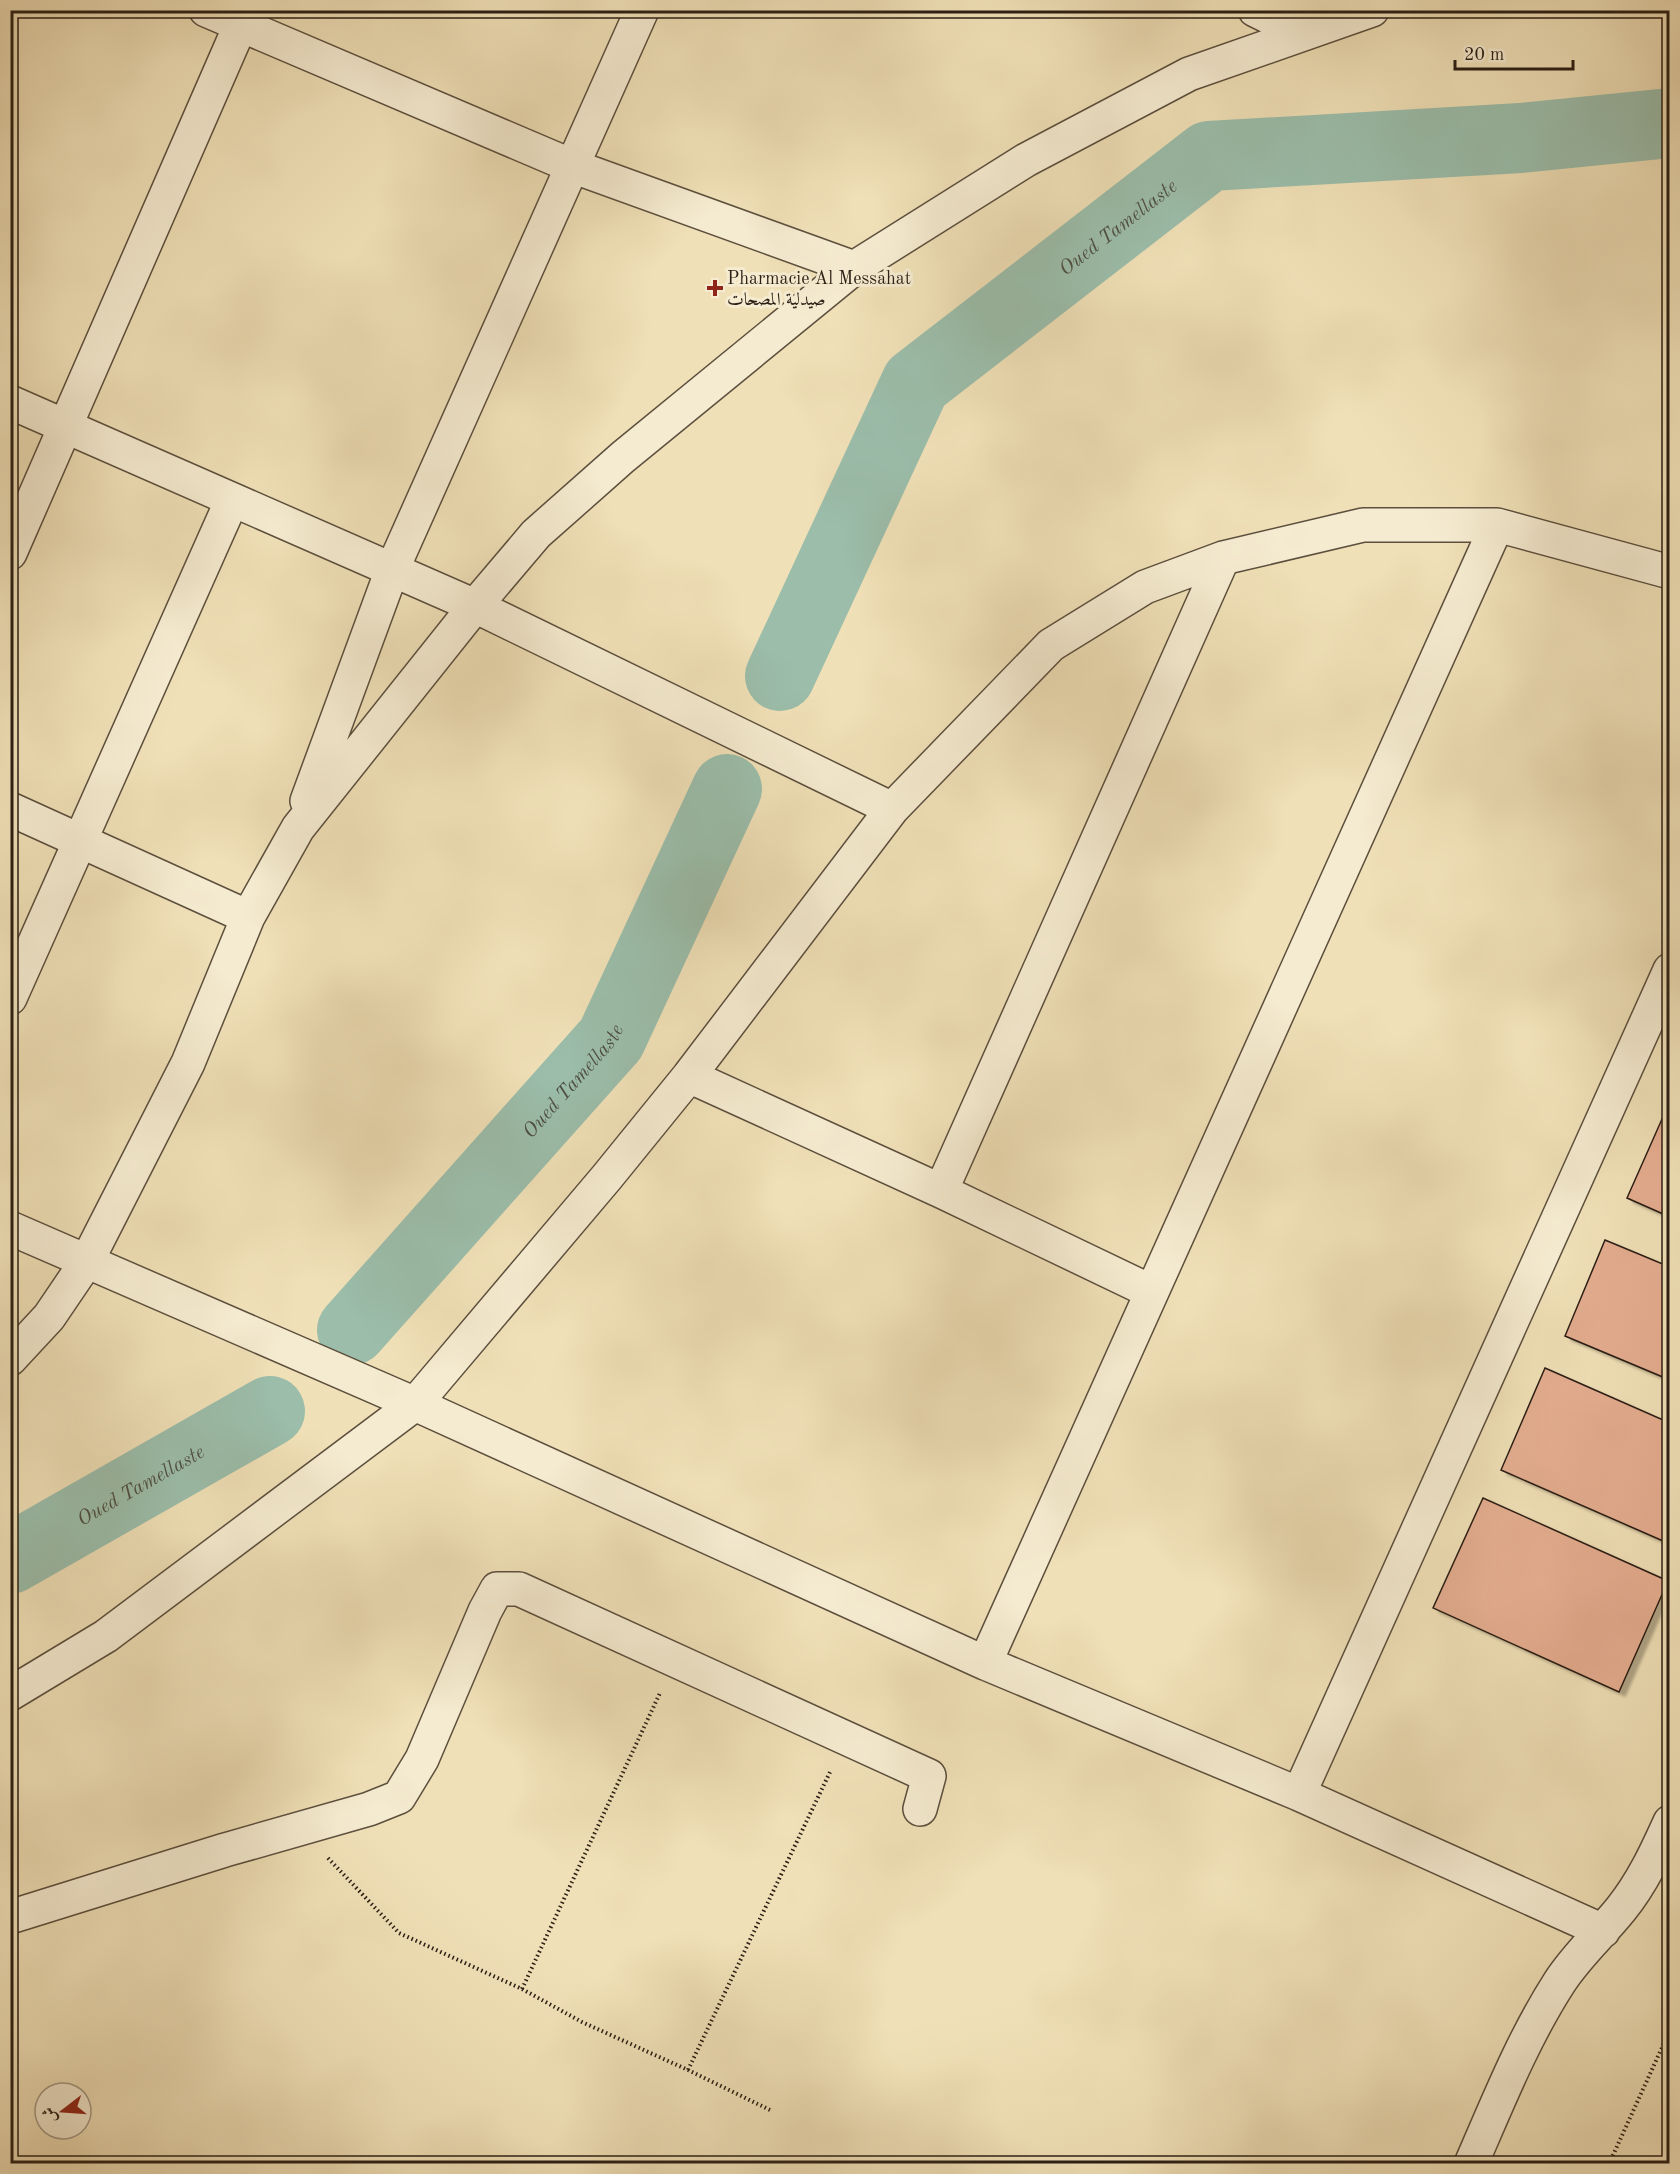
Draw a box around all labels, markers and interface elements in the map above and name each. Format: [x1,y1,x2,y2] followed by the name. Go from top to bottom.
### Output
[1455,33,1574,71] scale bar
[1464,46,1504,64] text: 20 m
[1056,177,1181,280] water label: Oued Tamellaste
[727,270,911,309] place label: Pharmacie Al Messahat صيدلية المصحات
[708,281,722,295] marker: Pharmacie Al Messahat صيدلية المصحات
[520,1022,628,1143] water label: Oued Tamellaste
[74,1442,208,1531] water label: Oued Tamellaste
[33,2081,93,2141] north arrow
[41,2105,61,2125] text: ش

